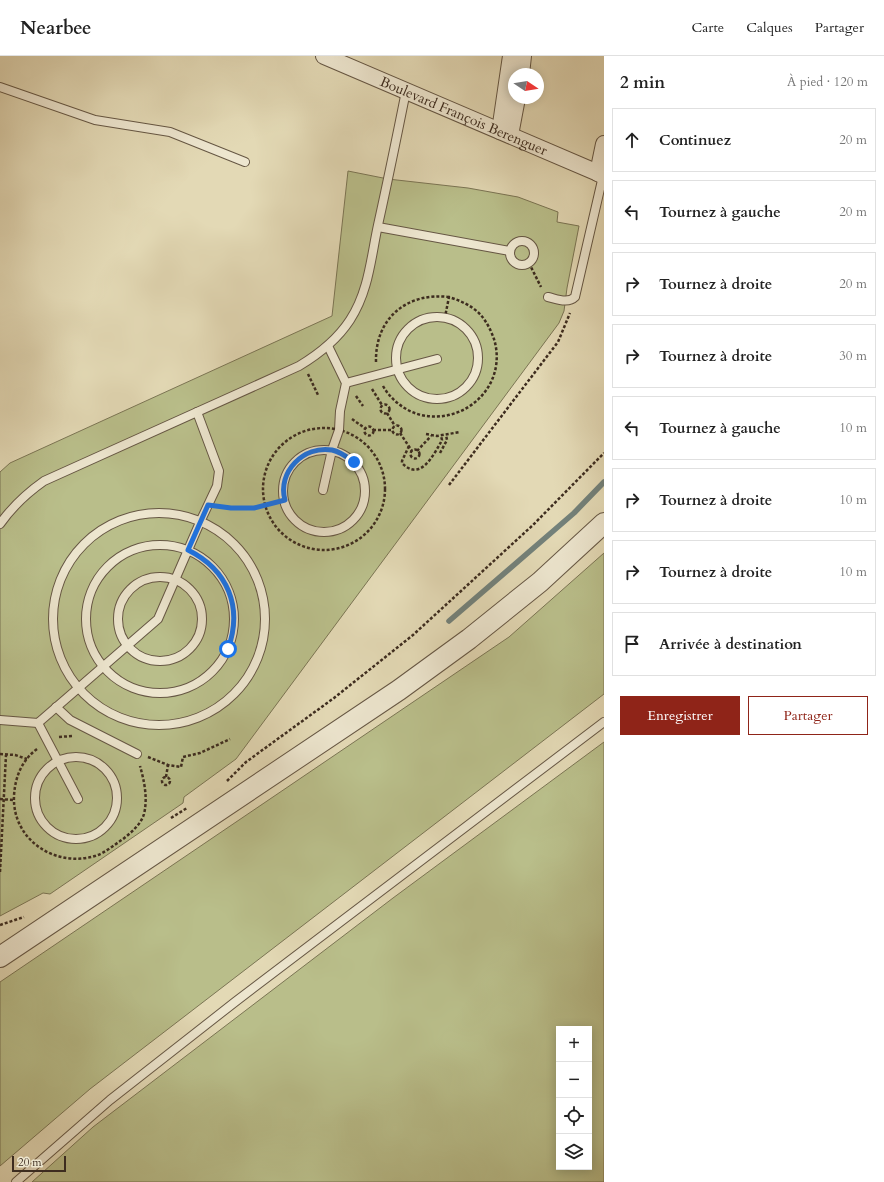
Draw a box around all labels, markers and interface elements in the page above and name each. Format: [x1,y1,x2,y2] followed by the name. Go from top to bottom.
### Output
[20,15,91,41] text: Nearbee
[692,18,724,37] text: Carte
[746,18,793,37] text: Calques
[815,18,864,37] text: Partager
[508,68,544,104] north arrow
[620,71,665,94] text: 2 min
[377,72,551,161] street label: Boulevard François Berenguer
[787,73,868,91] text: À pied · 120 m
[621,129,643,151] icon: ahead
[659,130,731,150] text: Continuez
[839,131,867,149] text: 20 m
[621,201,643,223] icon: left
[659,202,781,222] text: Tournez à gauche
[839,203,867,221] text: 20 m
[621,273,643,295] icon: right
[659,274,772,294] text: Tournez à droite
[839,275,867,293] text: 20 m
[621,345,643,367] icon: right
[659,346,772,366] text: Tournez à droite
[839,347,867,365] text: 30 m
[621,417,643,439] icon: left
[659,418,781,438] text: Tournez à gauche
[839,419,867,437] text: 10 m
[345,453,363,471] route end
[621,489,643,511] icon: right
[659,490,772,510] text: Tournez à droite
[839,491,867,509] text: 10 m
[621,561,643,583] icon: right
[659,562,772,582] text: Tournez à droite
[839,563,867,581] text: 10 m
[621,633,643,655] icon: arrive
[659,634,802,654] text: Arrivée à destination
[219,640,237,658] route start
[620,696,740,735] button: Enregistrer
[748,696,868,735] button: Partager
[556,1026,592,1170] map controls
[556,1026,592,1062] button: +
[556,1062,592,1098] button: −
[556,1098,592,1134] button: locate
[556,1134,592,1170] button: layers
[12,1154,66,1173] scale bar
[18,1155,42,1170] text: 20 m

